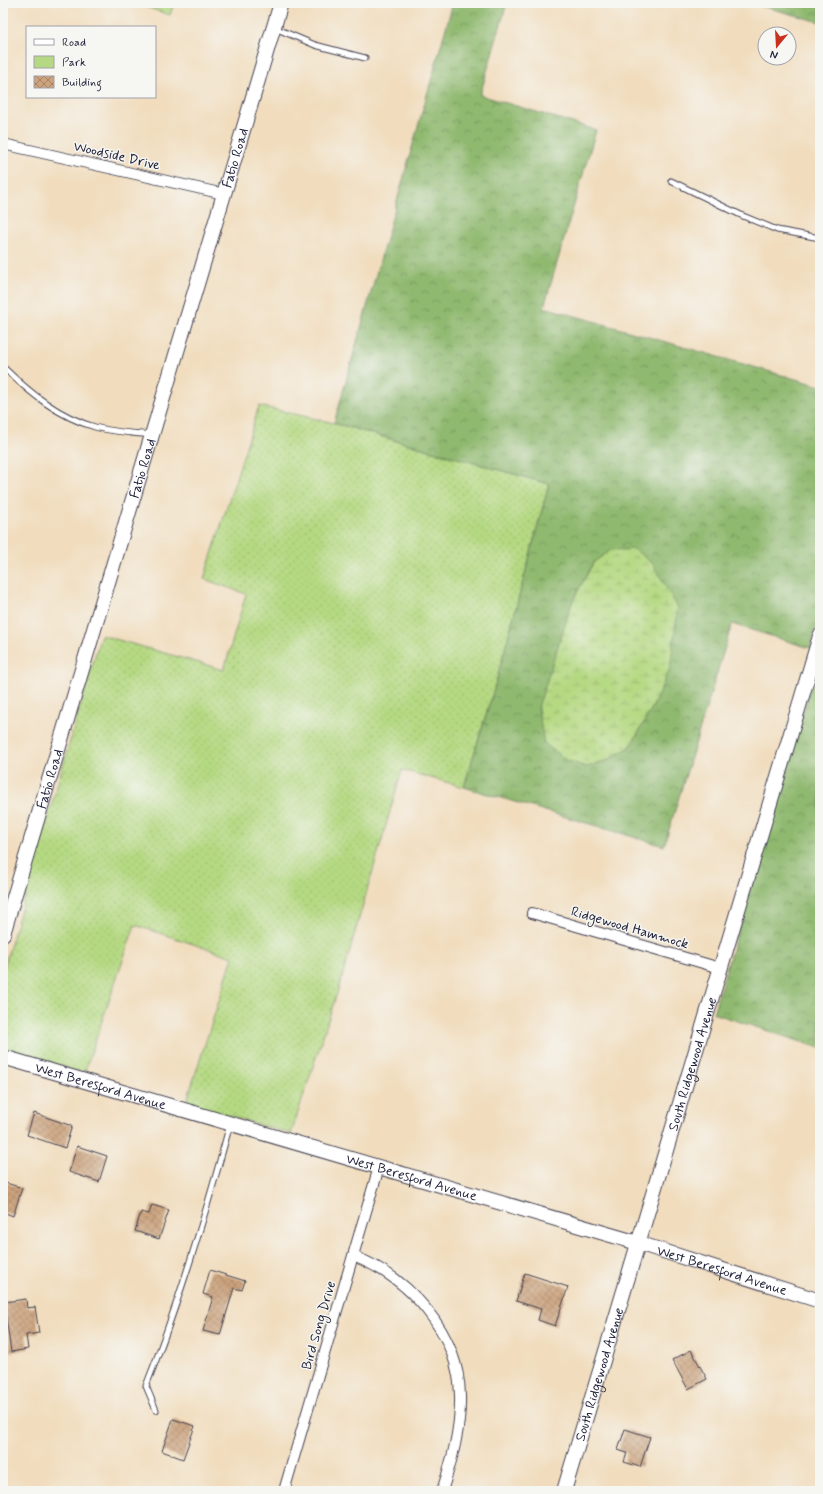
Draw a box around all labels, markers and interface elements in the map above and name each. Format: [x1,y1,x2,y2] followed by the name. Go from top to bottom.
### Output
[26,26,156,98] legend
[757,26,797,66] north arrow
[62,35,86,51] text: Road
[769,47,780,62] text: N
[62,55,86,71] text: Park
[62,75,102,92] text: Building
[218,126,253,190] street label: Fatio Road
[72,137,162,175] street label: Woodside Drive
[126,436,160,501] street label: Fatio Road
[33,747,68,811] street label: Fatio Road
[569,903,691,954] street label: Ridgewood Hammock
[664,995,721,1133] street label: South Ridgewood Avenue
[33,1059,168,1114] street label: West Beresford Avenue
[344,1150,479,1205] street label: West Beresford Avenue
[654,1242,789,1300] street label: West Beresford Avenue
[298,1279,341,1372] street label: Bird Song Drive
[571,1305,628,1443] street label: South Ridgewood Avenue

